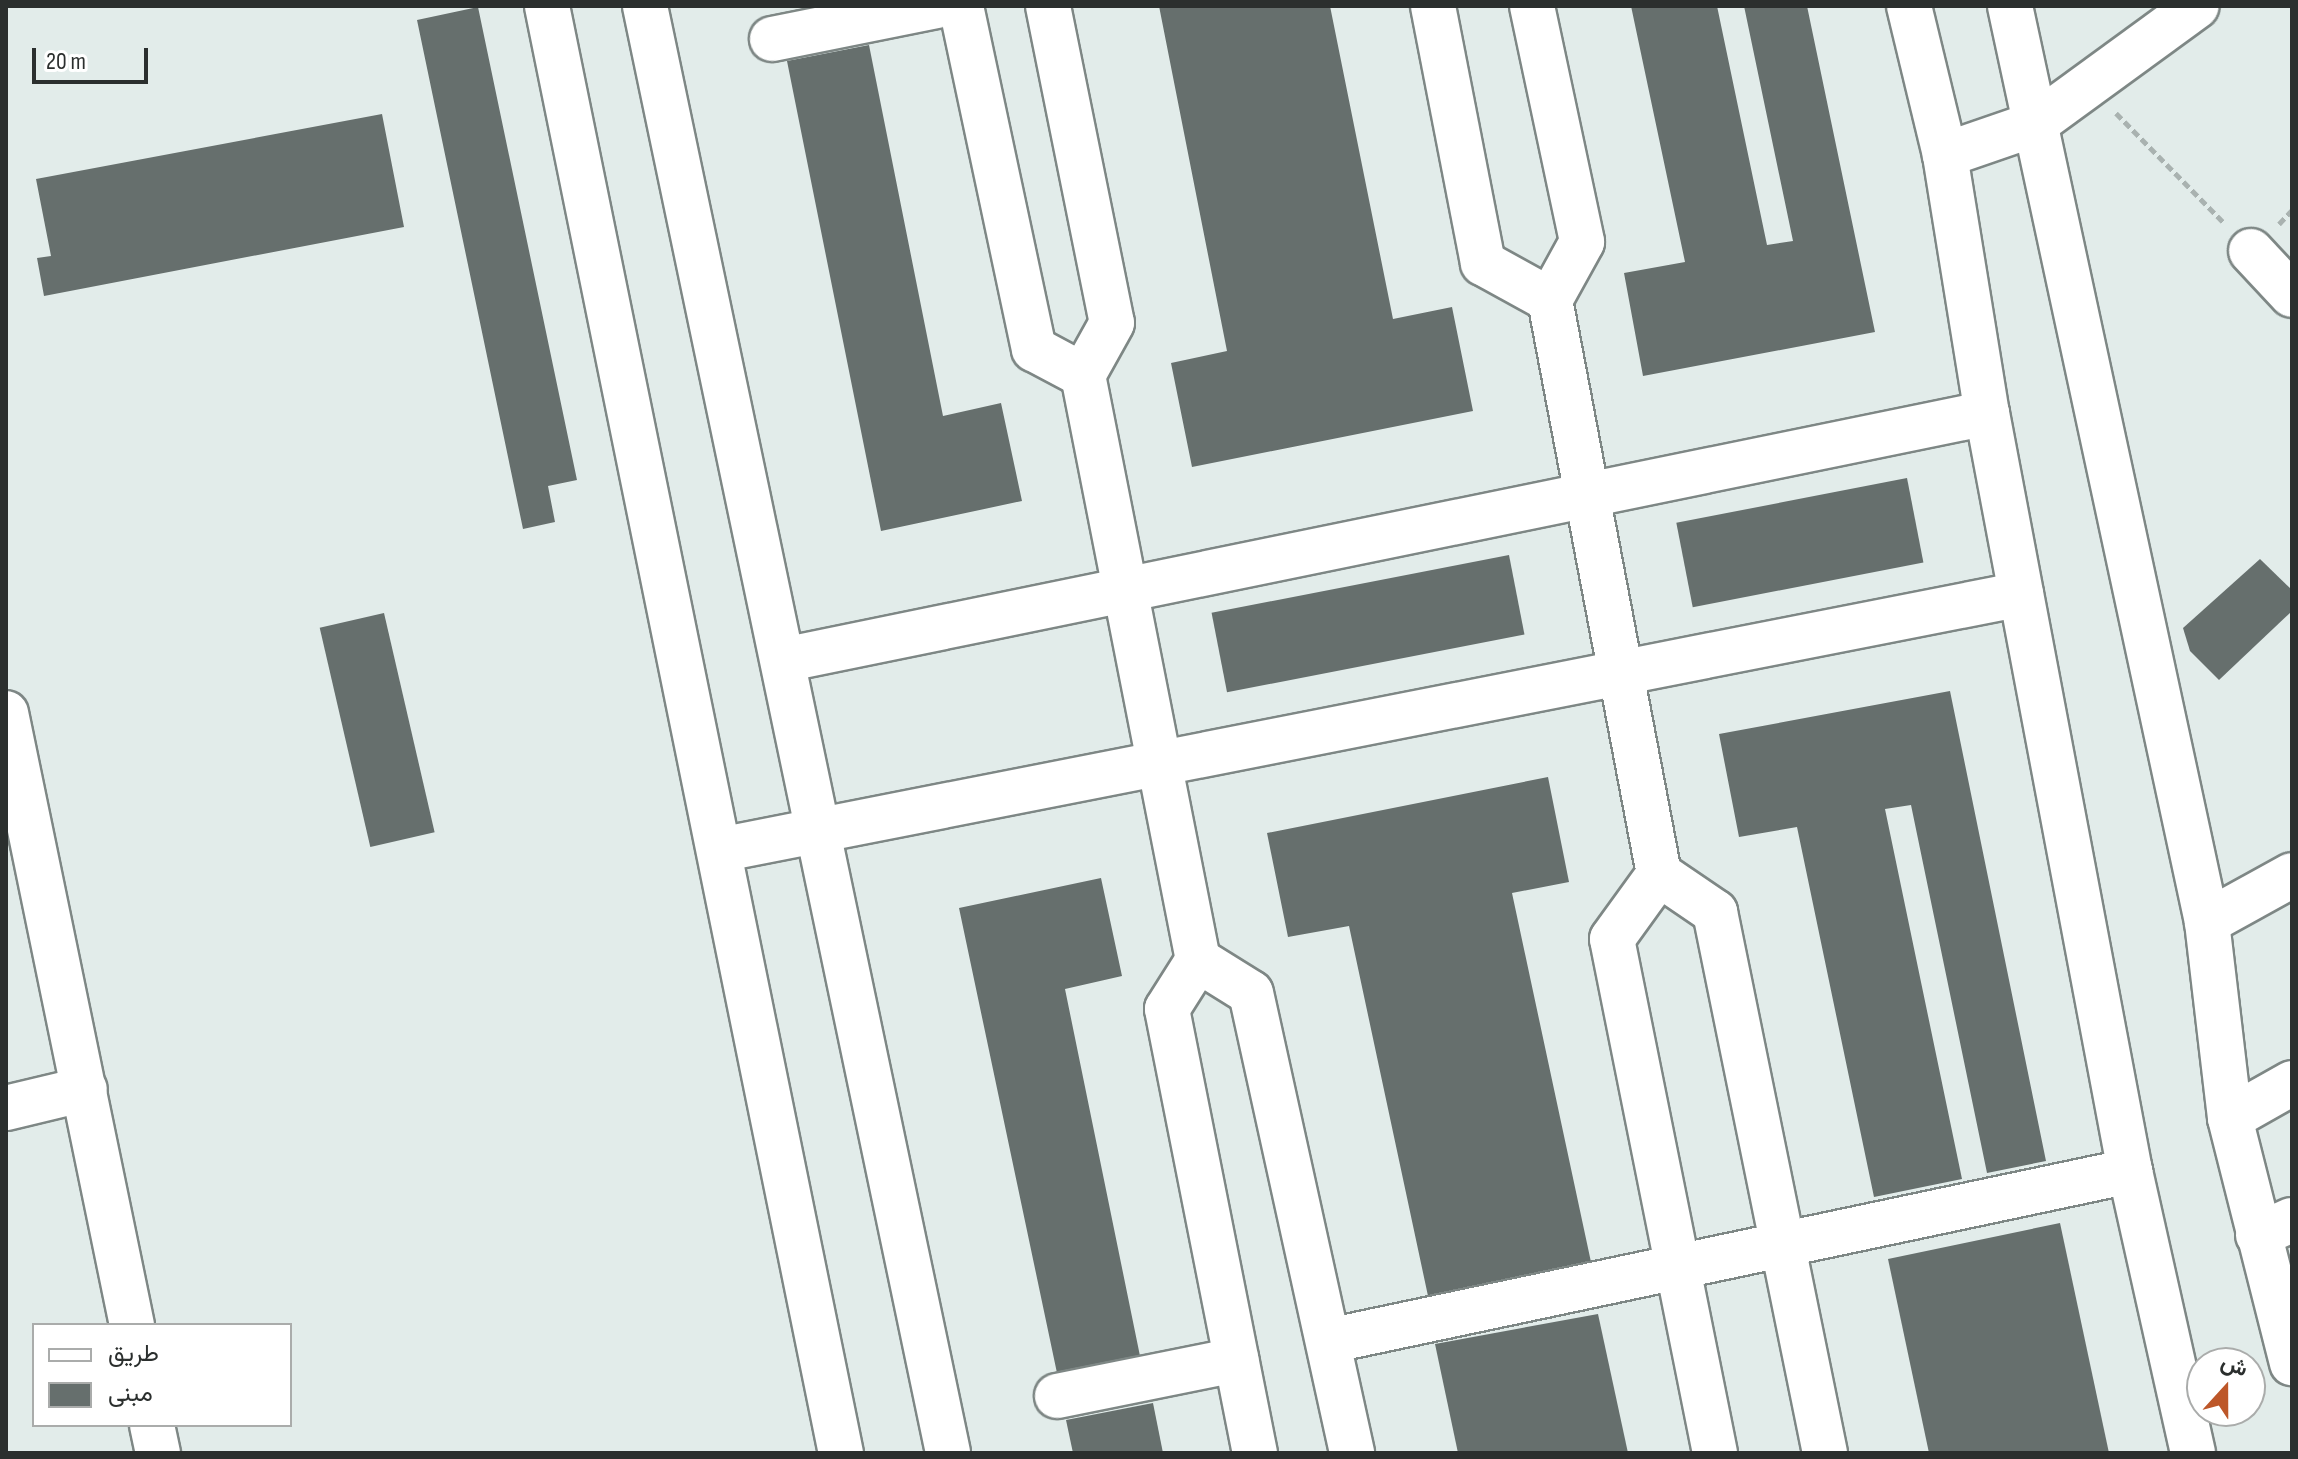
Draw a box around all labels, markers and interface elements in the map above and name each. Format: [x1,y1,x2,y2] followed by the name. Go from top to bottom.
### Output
[36,32,152,82] scale bar
[46,47,86,76] text: 20 m
[32,1323,292,1427] legend
[108,1339,159,1368] text: طريق
[2186,1347,2266,1427] north arrow
[2217,1349,2251,1383] text: ش
[108,1379,153,1408] text: مبنى

